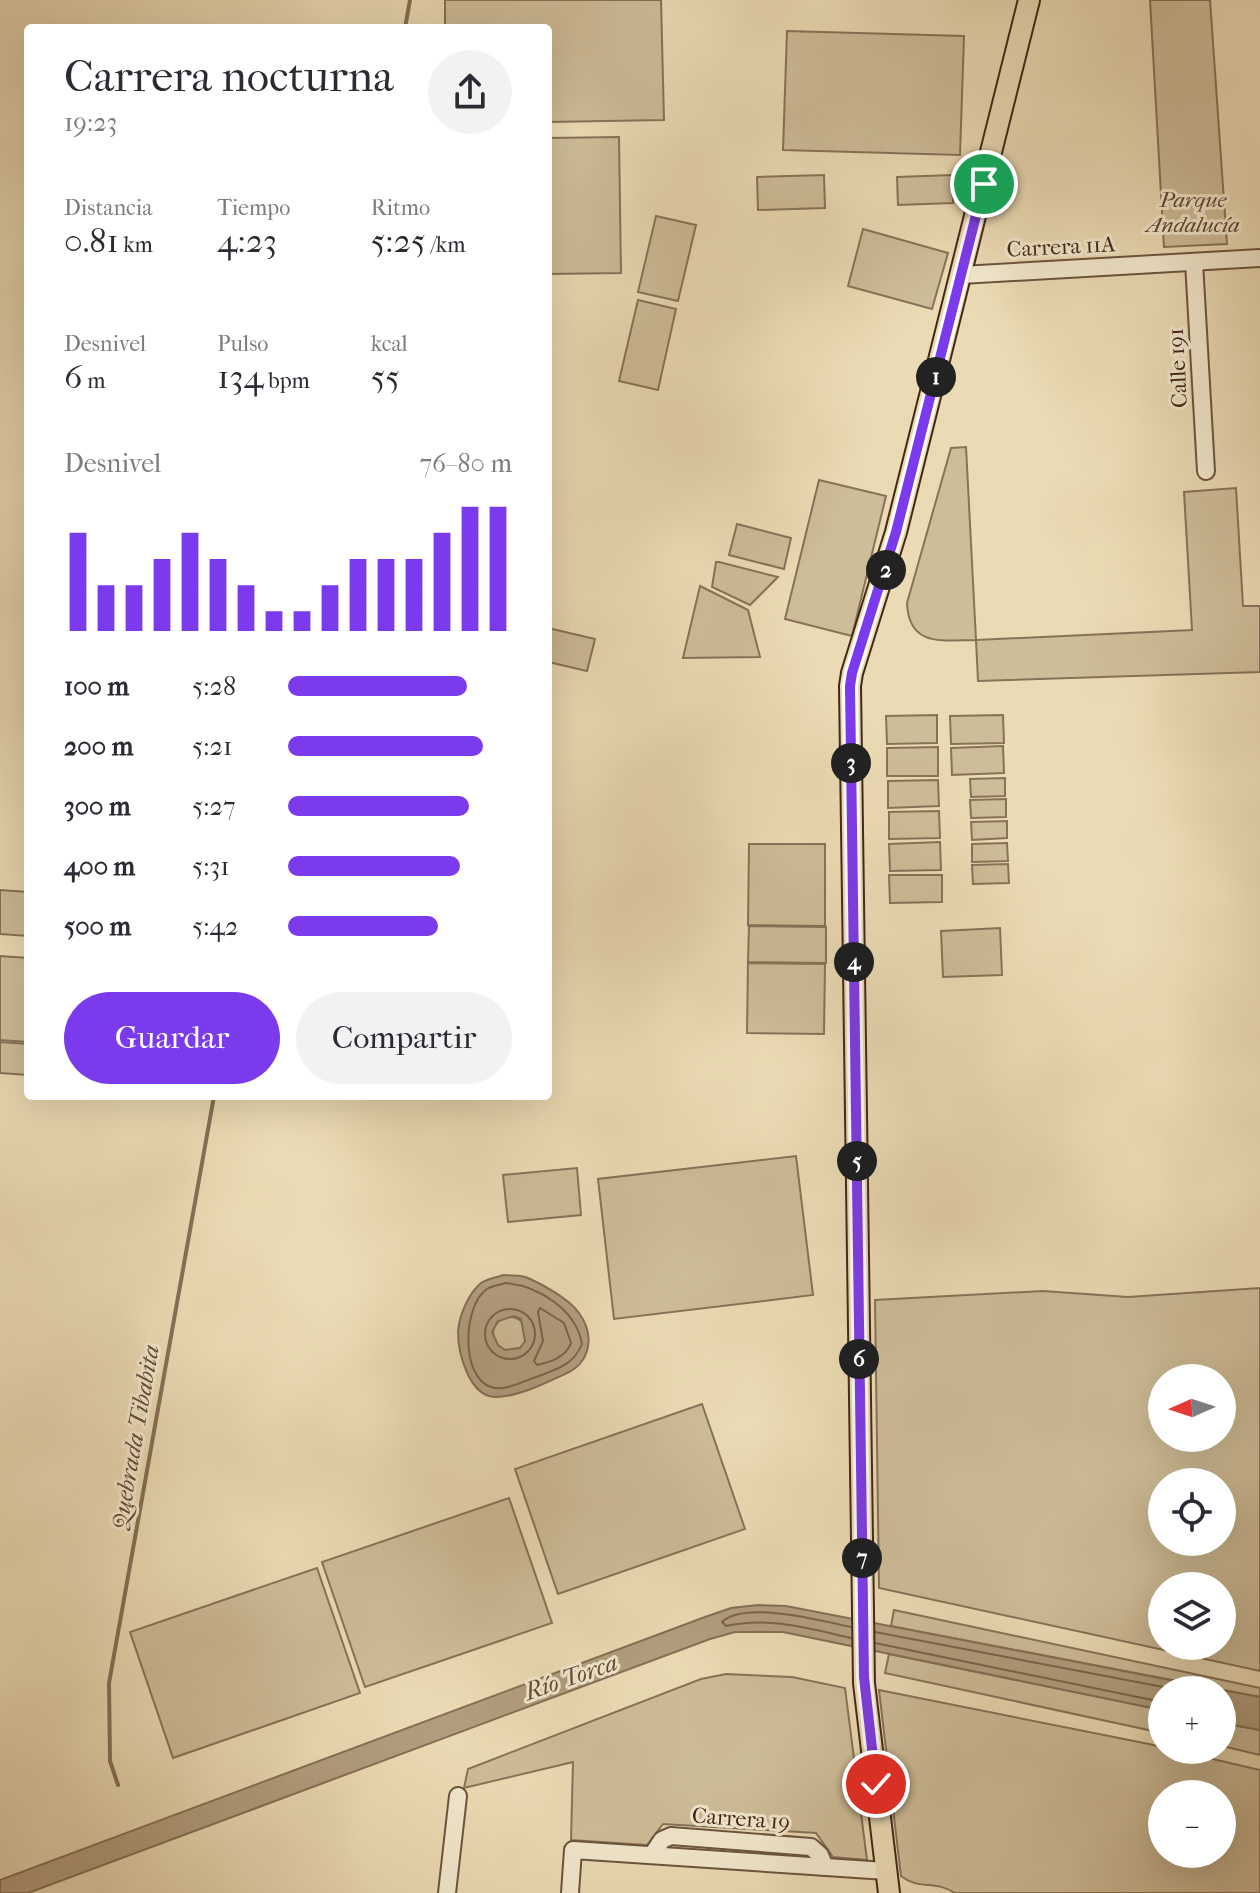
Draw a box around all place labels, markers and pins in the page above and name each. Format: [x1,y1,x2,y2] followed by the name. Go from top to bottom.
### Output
[950,150,1018,218] pin
[916,357,956,397] pin: 1
[866,550,906,590] pin: 2
[831,743,871,783] pin: 3
[834,942,874,982] pin: 4
[837,1141,877,1181] pin: 5
[839,1339,879,1379] pin: 6
[842,1538,882,1578] pin: 7
[842,1750,910,1818] pin

